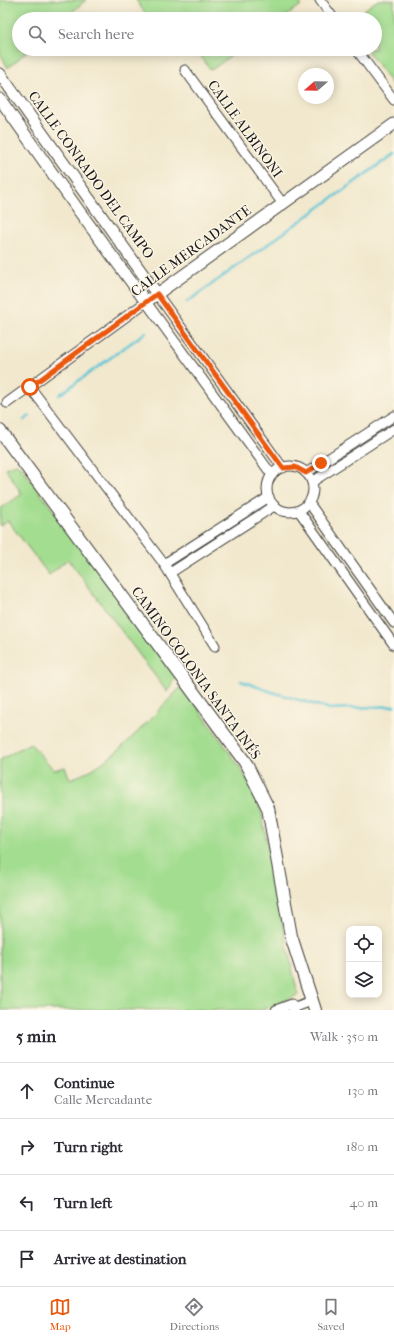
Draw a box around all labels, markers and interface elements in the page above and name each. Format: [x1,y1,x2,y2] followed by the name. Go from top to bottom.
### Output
[12,12,382,56] search box
[26,23,48,45] icon: search
[58,25,134,43] text: Search here
[298,68,334,104] north arrow
[204,77,286,181] street label: CALLE ALBINONI
[24,88,158,262] street label: CALLE CONRADO DEL CAMPO
[128,201,255,300] street label: CALLE MERCADANTE
[21,378,39,396] route start
[312,454,330,472] route end
[128,583,265,763] street label: CAMINO COLONIA SANTA INÉS
[346,926,382,998] map controls
[346,926,382,962] button: locate
[346,962,382,998] button: layers
[16,1026,56,1046] text: 5 min
[310,1029,378,1044] text: Walk · 350 m
[54,1074,114,1092] text: Continue
[16,1080,38,1102] icon: ahead
[347,1083,378,1098] text: 130 m
[54,1092,152,1107] text: Calle Mercadante
[16,1136,38,1158] icon: right
[54,1138,123,1156] text: Turn right
[346,1139,378,1154] text: 180 m
[16,1192,38,1214] icon: left
[54,1194,112,1212] text: Turn left
[350,1195,378,1210] text: 40 m
[16,1248,38,1270] icon: arrive
[54,1250,186,1268] text: Arrive at destination
[49,1296,71,1333] tab: Map
[170,1296,219,1333] tab: Directions
[317,1296,345,1333] tab: Saved

